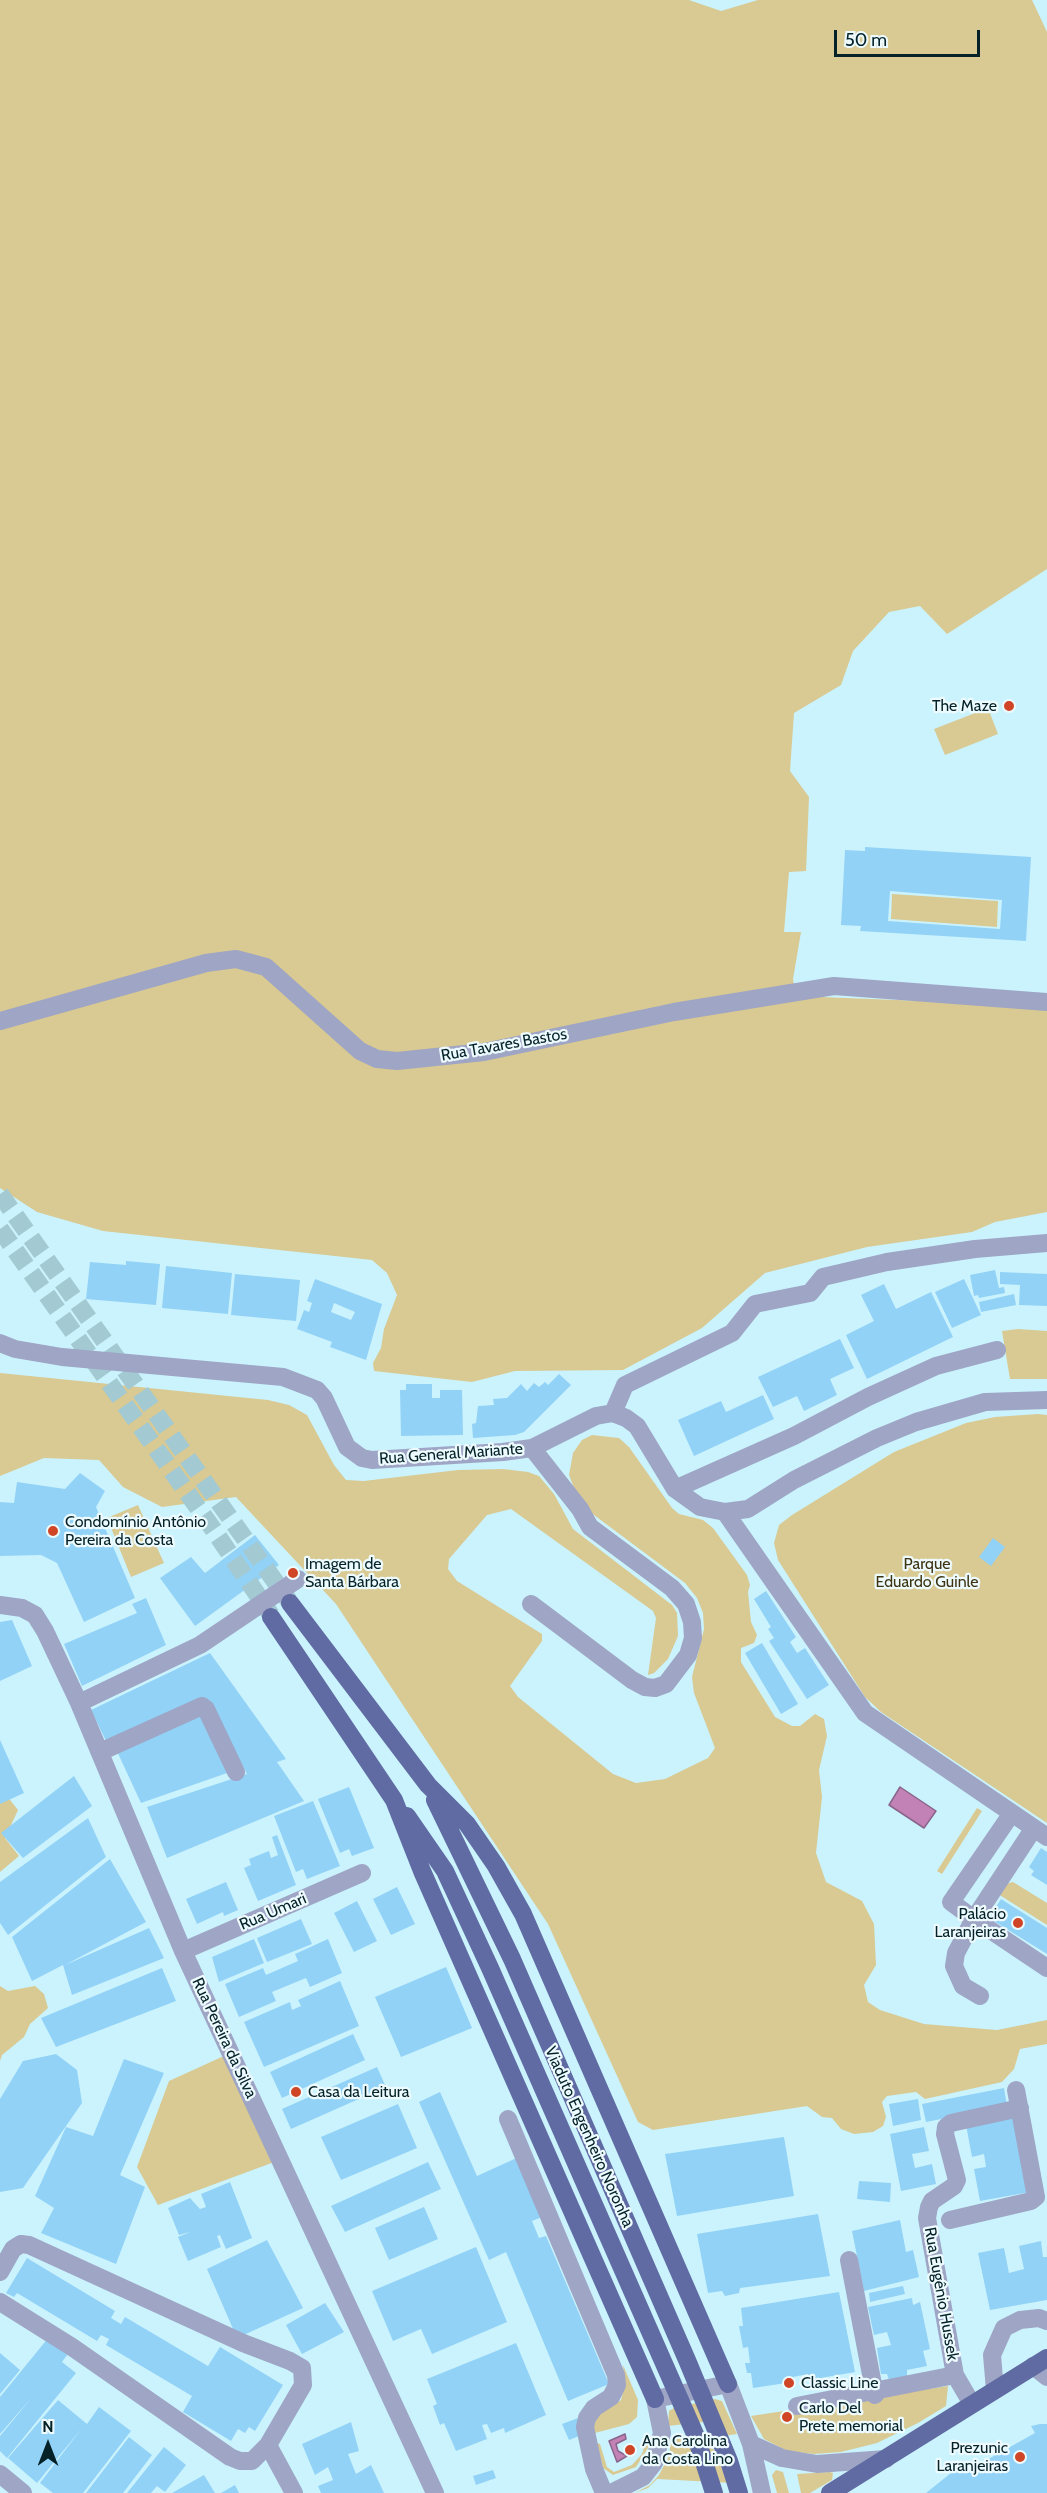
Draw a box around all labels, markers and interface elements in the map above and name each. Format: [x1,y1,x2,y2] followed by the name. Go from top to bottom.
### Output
[837,18,982,56] scale bar
[845,29,887,51] text: 50 m
[932,696,997,716] place label: The Maze
[1002,699,1016,713] marker: The Maze
[440,1024,568,1066] street label: Rua Tavares Bastos
[378,1439,524,1469] street label: Rua General Mariante
[65,1512,206,1550] place label: Condomínio Antônio Pereira da Costa
[46,1524,60,1538] marker: Condomínio Antônio Pereira da Costa
[305,1554,399,1592] place label: Imagem de Santa Bárbara
[876,1554,978,1592] park label: Parque Eduardo Guinle
[286,1566,300,1580] marker: Imagem de Santa Bárbara
[237,1889,309,1935] street label: Rua Umari
[935,1904,1006,1942] place label: Palácio Laranjeiras
[1011,1916,1025,1930] marker: Palácio Laranjeiras
[188,1975,260,2101] street label: Rua Pereira da Silva
[540,2044,638,2230] street label: Viaduto Engenheiro Noronha
[308,2082,409,2102] place label: Casa da Leitura
[289,2085,303,2099] marker: Casa da Leitura
[920,2226,962,2362] street label: Rua Eugênio Hussek
[801,2373,878,2393] place label: Classic Line
[782,2376,796,2390] marker: Classic Line
[799,2398,903,2436] place label: Carlo Del Prete memorial
[780,2410,794,2424] marker: Carlo Del Prete memorial
[18,2415,78,2475] north arrow
[42,2417,54,2436] text: N
[642,2431,733,2469] place label: Ana Carolina da Costa Lino
[937,2438,1008,2476] place label: Prezunic Laranjeiras
[623,2443,637,2457] marker: Ana Carolina da Costa Lino
[1013,2450,1027,2464] marker: Prezunic Laranjeiras

